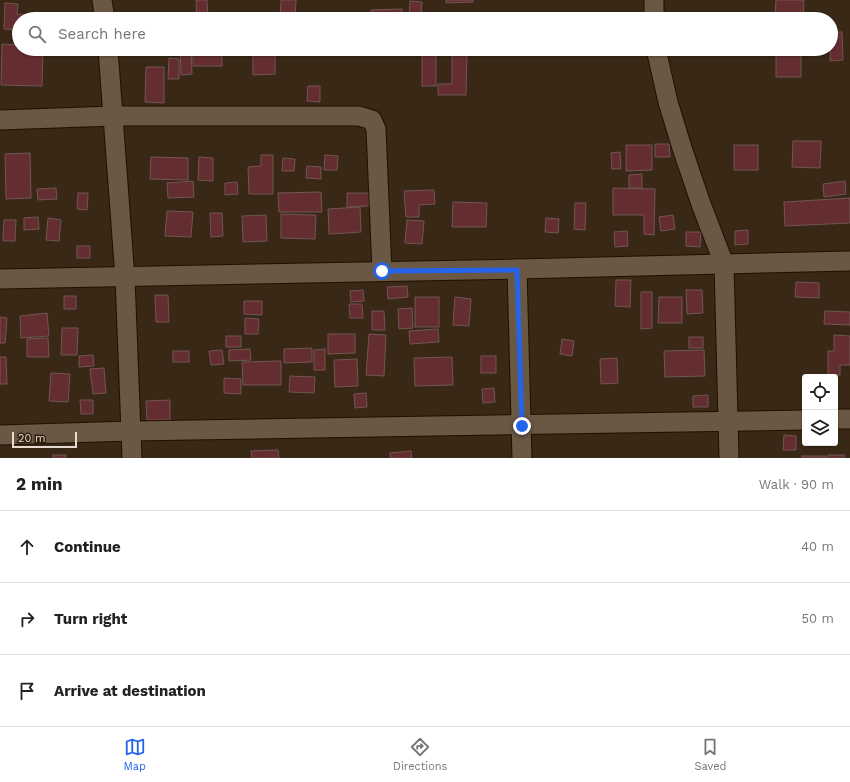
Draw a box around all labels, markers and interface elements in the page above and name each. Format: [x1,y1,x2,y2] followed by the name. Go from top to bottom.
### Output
[12,12,838,56] search box
[26,23,48,45] icon: search
[58,25,146,43] text: Search here
[373,262,391,280] route start
[802,374,838,446] map controls
[802,374,838,410] button: locate
[802,410,838,446] button: layers
[513,417,531,435] route end
[12,430,77,449] scale bar
[18,432,46,445] text: 20 m
[16,474,62,494] text: 2 min
[759,477,834,492] text: Walk · 90 m
[16,536,38,558] icon: ahead
[54,538,121,556] text: Continue
[801,539,834,554] text: 40 m
[16,608,38,630] icon: right
[54,610,127,628] text: Turn right
[802,611,834,626] text: 50 m
[16,680,38,702] icon: arrive
[54,682,206,700] text: Arrive at destination
[124,736,146,773] tab: Map
[393,736,447,773] tab: Directions
[694,736,726,773] tab: Saved

